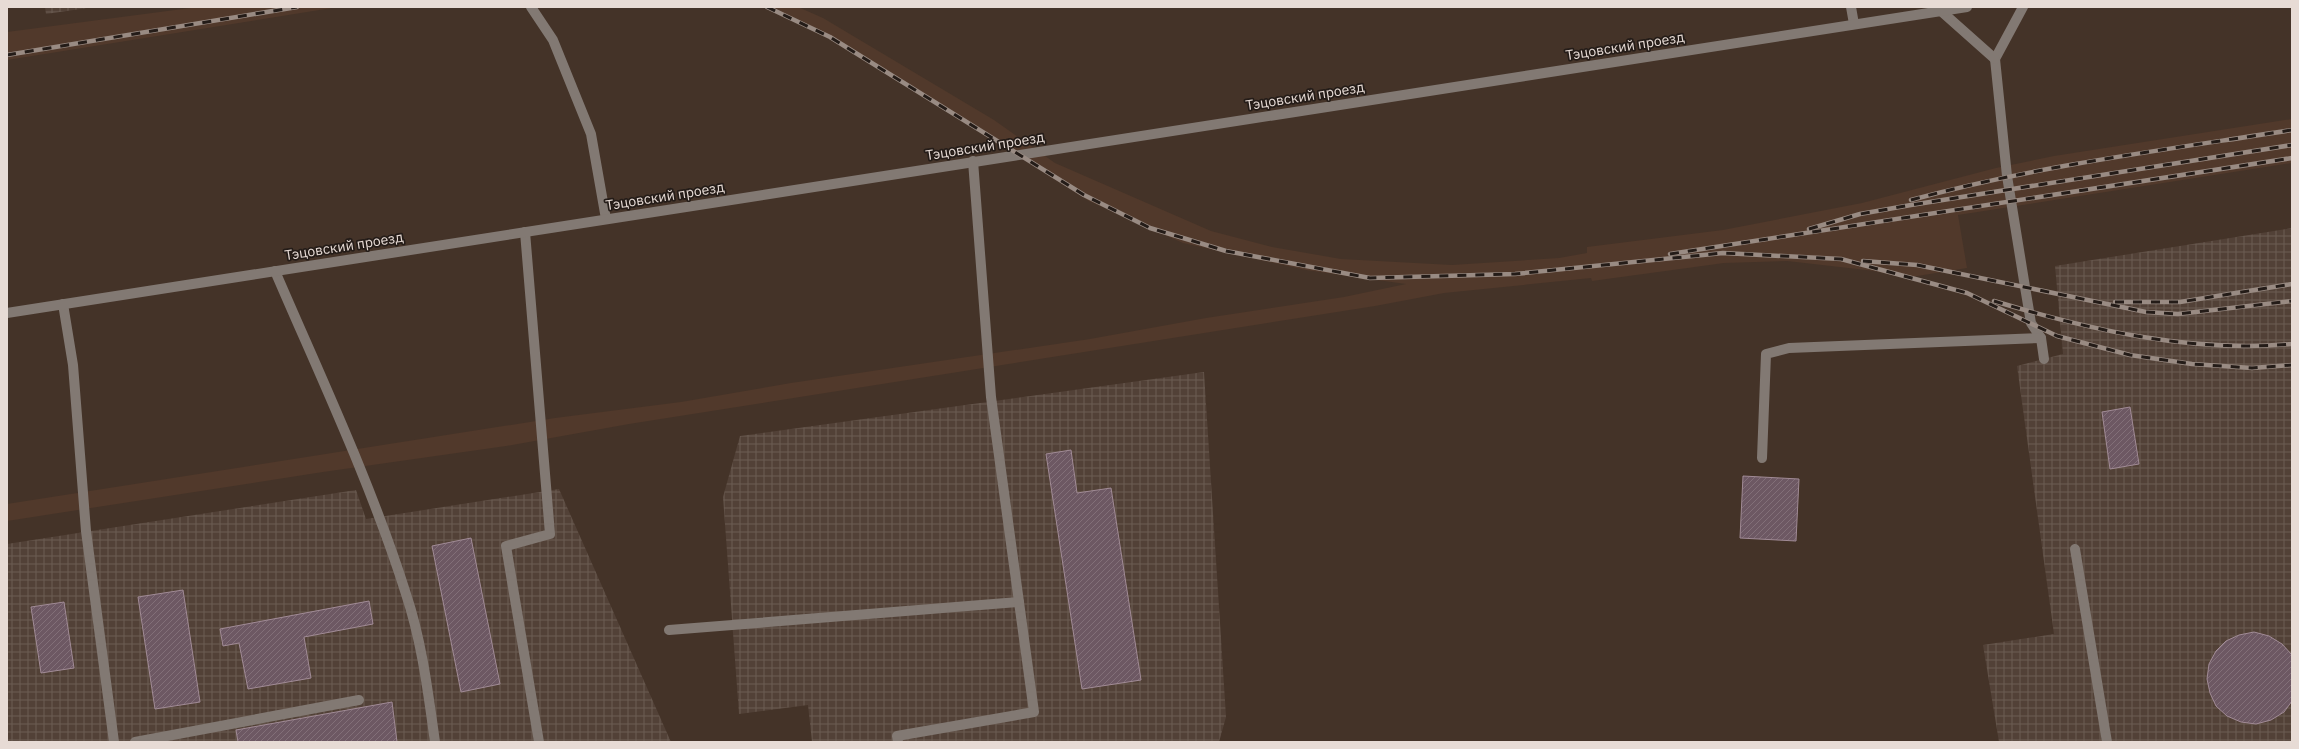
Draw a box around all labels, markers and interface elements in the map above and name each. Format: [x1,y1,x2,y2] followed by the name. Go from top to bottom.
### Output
[1564,28,1686,64] street label: Тэцовский проезд
[1244,78,1366,114] street label: Тэцовский проезд
[924,128,1046,164] street label: Тэцовский проезд
[604,178,726,214] street label: Тэцовский проезд
[283,228,405,264] street label: Тэцовский проезд

